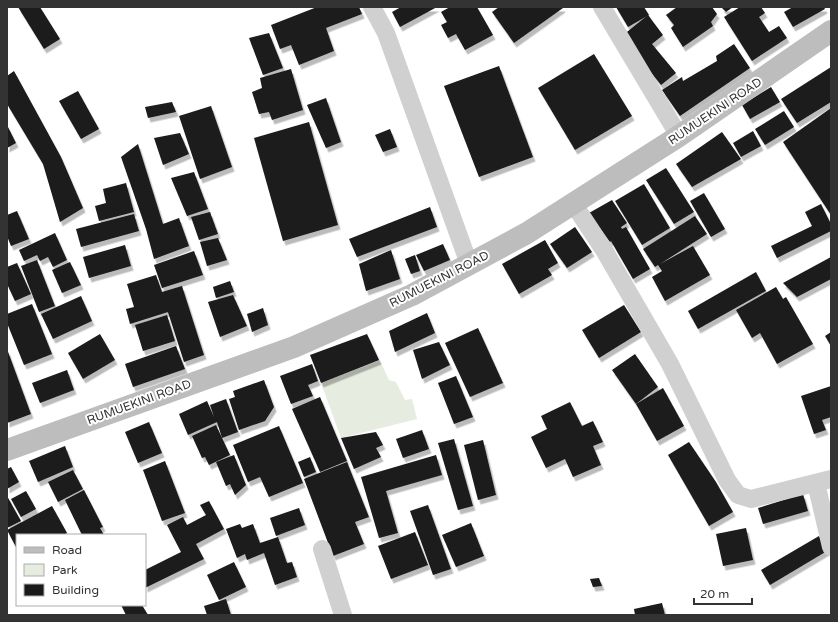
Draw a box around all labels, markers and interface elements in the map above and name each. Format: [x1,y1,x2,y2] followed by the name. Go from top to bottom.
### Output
[666,75,764,147] street label: RUMUEKINI ROAD
[387,248,491,310] street label: RUMUEKINI ROAD
[85,377,193,427] street label: RUMUEKINI ROAD
[16,534,146,606] legend
[52,543,82,557] text: Road
[52,563,78,577] text: Park
[694,580,752,606] scale bar
[52,583,99,597] text: Building
[700,587,729,601] text: 20 m

